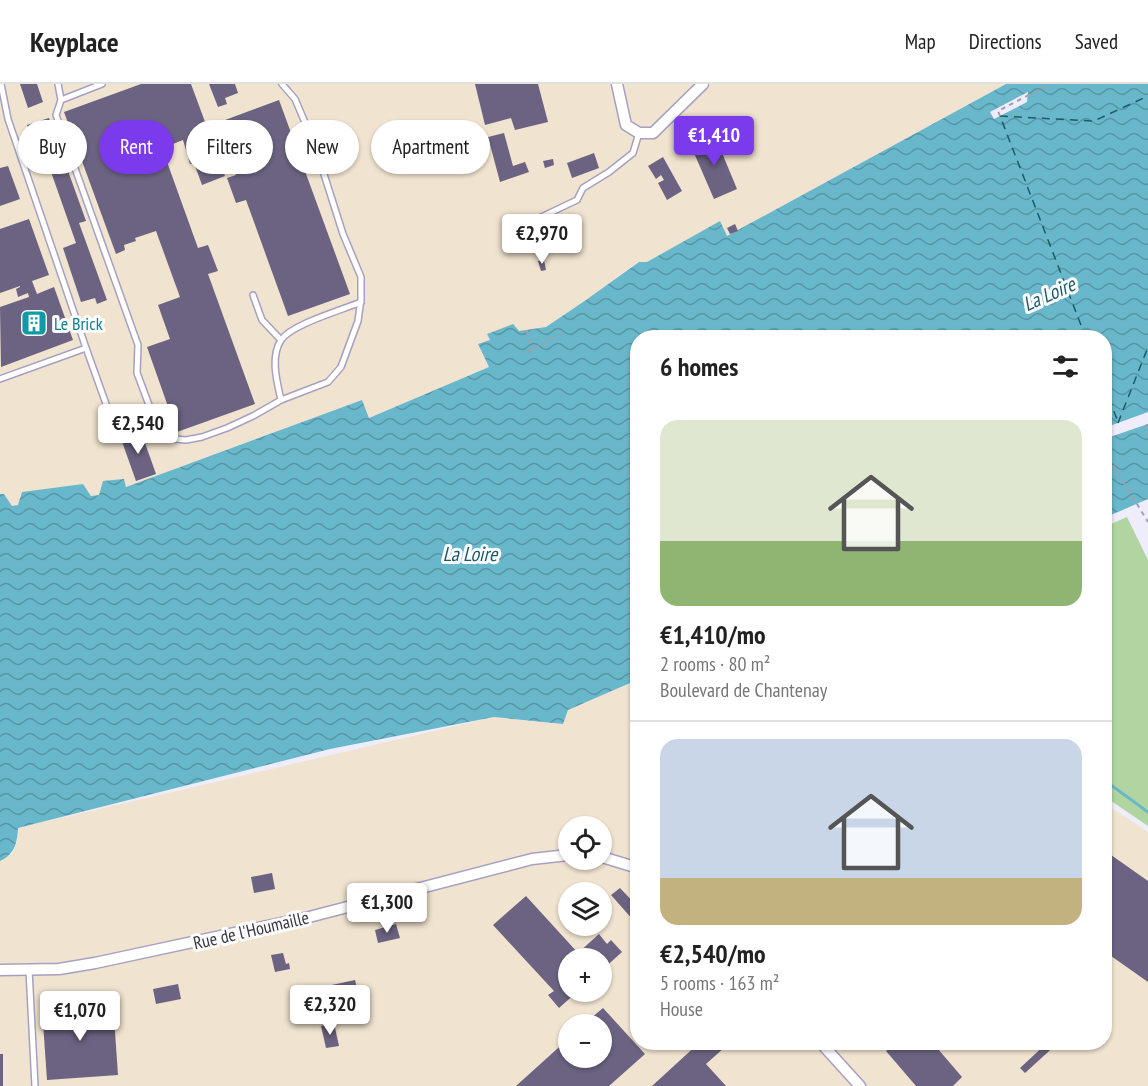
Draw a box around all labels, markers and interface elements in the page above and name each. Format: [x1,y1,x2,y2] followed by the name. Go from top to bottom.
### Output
[30,23,119,60] text: Keyplace
[905,28,936,55] text: Map
[969,28,1042,55] text: Directions
[1075,28,1118,55] text: Saved
[665,116,763,167] pin: €1,410
[18,120,87,174] chip: Buy
[99,120,174,174] chip: Rent
[186,120,273,174] chip: Filters
[285,120,359,174] chip: New
[371,120,490,174] chip: Apartment
[688,122,740,148] text: €1,410
[493,214,591,265] pin: €2,970
[516,220,568,246] text: €2,970
[1019,270,1081,317] water label: La Loire
[19,308,49,338] building icon: Le Brick
[54,312,103,335] place label: Le Brick
[660,350,738,383] text: 6 homes
[1049,350,1082,383] icon: filters
[89,404,187,455] pin: €2,540
[112,410,164,436] text: €2,540
[817,459,925,567] icon: home
[443,541,499,567] water label: La Loire
[660,618,766,651] text: €1,410/mo
[660,651,770,677] text: 2 rooms · 80 m²
[660,677,827,703] text: Boulevard de Chantenay
[817,778,925,886] icon: home
[558,816,612,1068] map controls
[558,816,612,870] button: locate
[558,882,612,936] button: layers
[338,883,436,934] pin: €1,300
[361,889,413,915] text: €1,300
[191,906,311,954] street label: Rue de l'Houmaille
[660,937,766,970] text: €2,540/mo
[558,948,612,1002] button: +
[660,970,779,996] text: 5 rooms · 163 m²
[281,985,379,1036] pin: €2,320
[31,991,129,1042] pin: €1,070
[304,991,356,1017] text: €2,320
[660,996,703,1022] text: House
[54,997,106,1023] text: €1,070
[558,1014,612,1068] button: −

